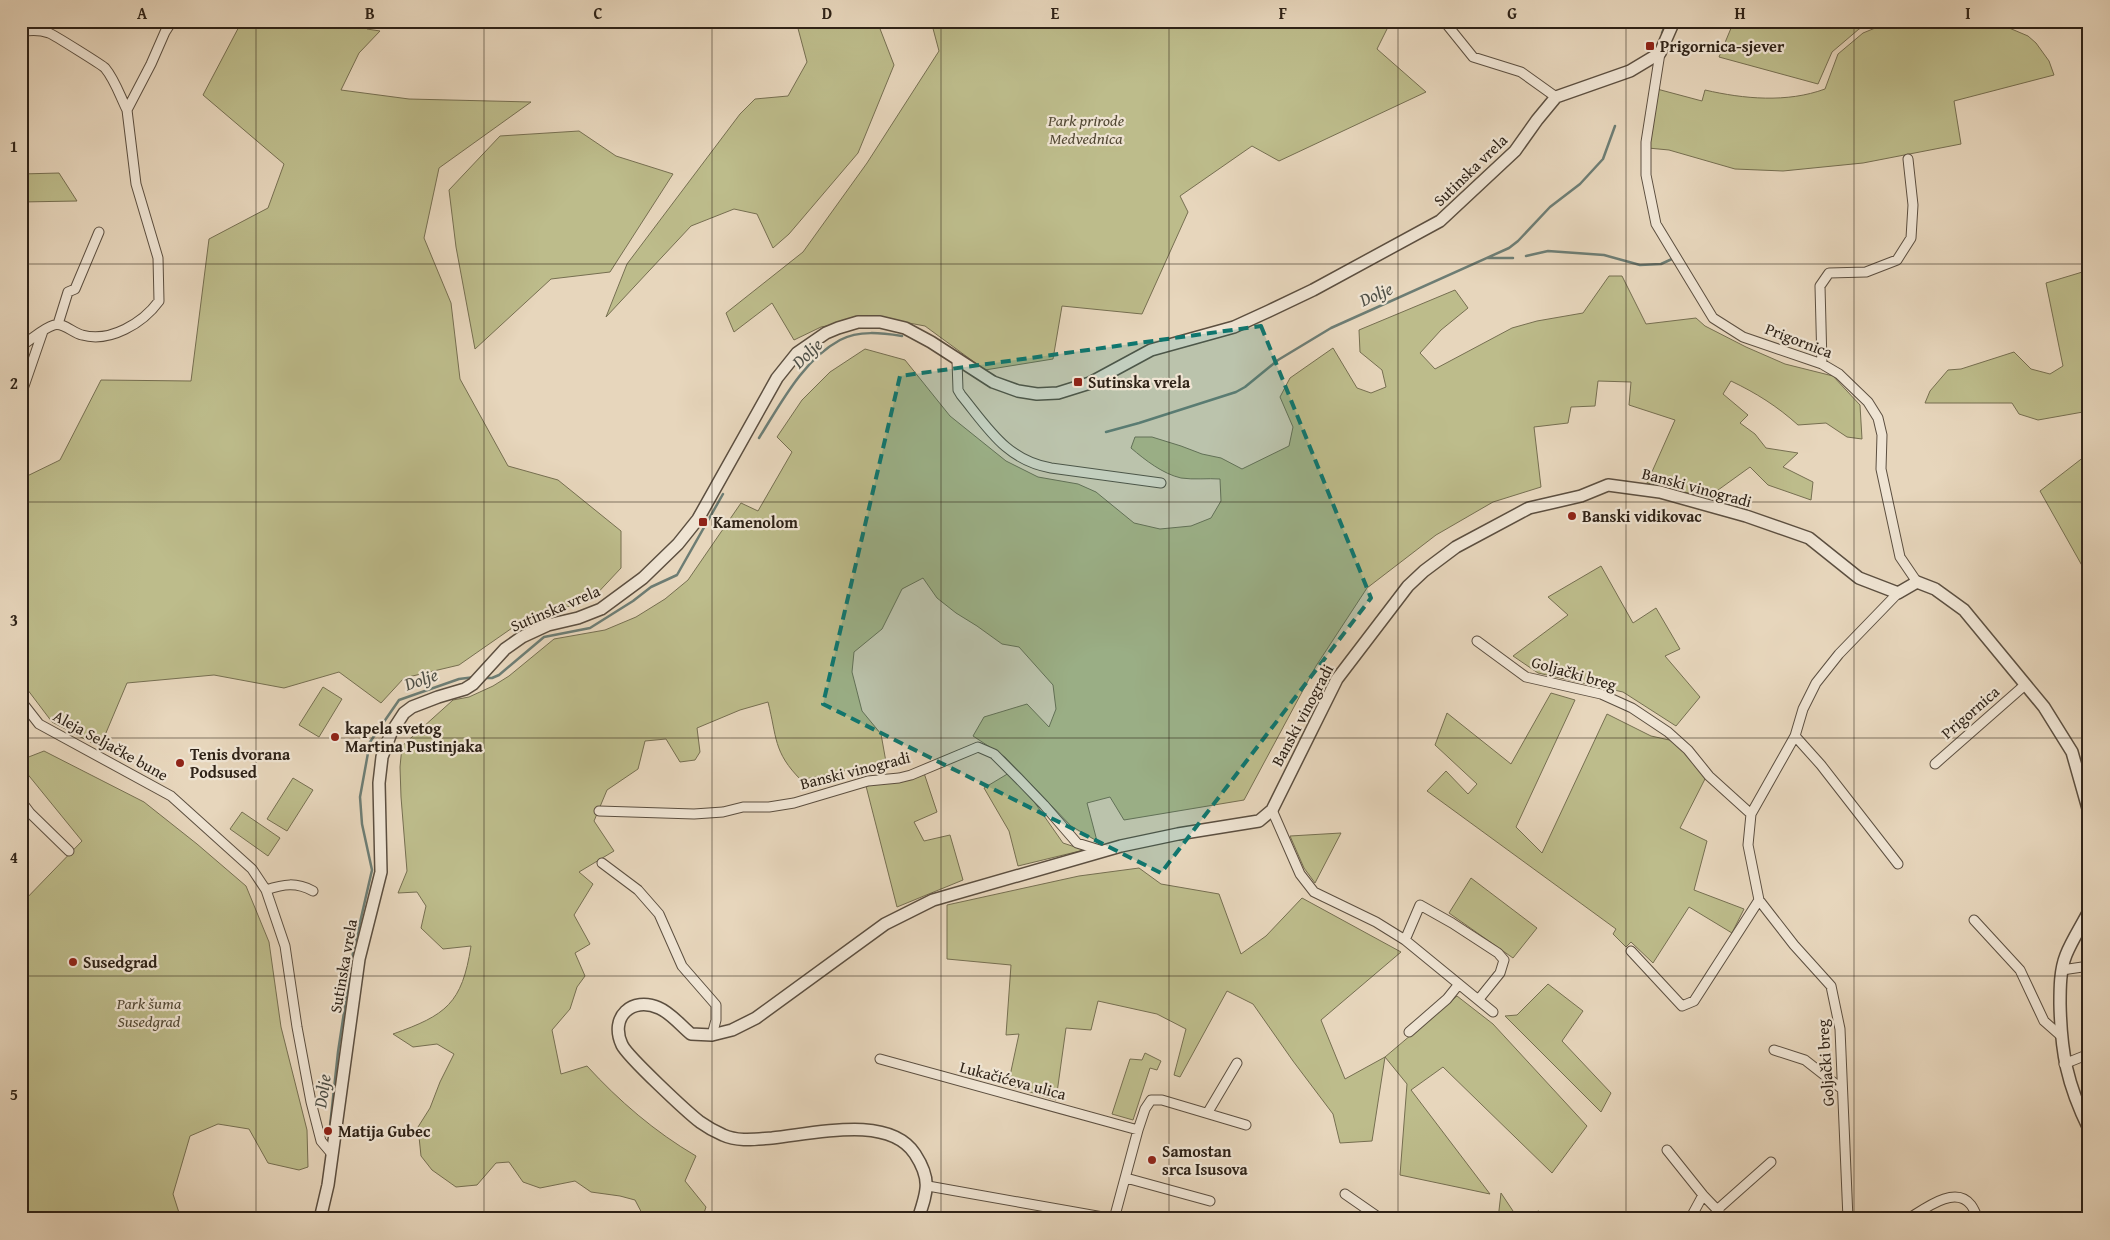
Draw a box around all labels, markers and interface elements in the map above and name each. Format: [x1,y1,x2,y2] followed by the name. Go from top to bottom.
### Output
[137,1,148,25] text: A
[365,1,375,25] text: B
[593,1,603,25] text: C
[822,1,832,25] text: D
[1051,1,1060,25] text: E
[1279,1,1287,25] text: F
[1507,1,1517,25] text: G
[1734,1,1746,25] text: H
[1965,1,1971,25] text: I
[1660,34,1785,58] place label: Prigornica-sjever
[1644,40,1656,52] marker: Prigornica-sjever
[1047,108,1125,150] park label: Park prirode Medvednica
[1427,128,1513,212] street label: Sutinska vrela
[10,134,18,158] text: 1
[1354,275,1397,314] water label: Dolje
[1762,316,1837,364] street label: Prigornica
[785,331,829,375] water label: Dolje
[1088,370,1191,394] place label: Sutinska vrela
[10,371,18,395] text: 2
[1072,376,1084,388] marker: Sutinska vrela
[1639,461,1755,513] street label: Banski vinogradi
[1582,504,1702,528] place label: Banski vidikovac
[713,510,798,534] place label: Kamenolom
[1566,510,1578,522] marker: Banski vidikovac
[697,516,709,528] marker: Kamenolom
[507,578,604,638] street label: Sutinska vrela
[10,608,18,632] text: 3
[1529,649,1619,697] street label: Goljački breg
[1265,659,1339,770] street label: Banski vinogradi
[400,661,442,698] water label: Dolje
[1936,680,2005,744] street label: Prigornica
[49,703,173,787] street label: Aleja Seljačke bune
[345,716,483,758] place label: kapela svetog Martina Pustinjaka
[329,731,341,743] marker: kapela svetog Martina Pustinjaka
[190,742,291,784] place label: Tenis dvorana Podsused
[797,745,913,795] street label: Banski vinogradi
[174,757,186,769] marker: Tenis dvorana Podsused
[10,845,18,869] text: 4
[323,917,363,1015] street label: Sutinska vrela
[83,950,158,974] place label: Susedgrad
[67,956,79,968] marker: Susedgrad
[116,991,182,1033] park label: Park šuma Susedgrad
[1810,1019,1840,1107] street label: Goljački breg
[957,1054,1069,1106] street label: Lukačićeva ulica
[306,1072,338,1111] water label: Dolje
[10,1082,18,1106] text: 5
[338,1119,431,1143] place label: Matija Gubec
[322,1125,334,1137] marker: Matija Gubec
[1162,1139,1248,1181] place label: Samostan srca Isusova
[1146,1154,1158,1166] marker: Samostan srca Isusova

